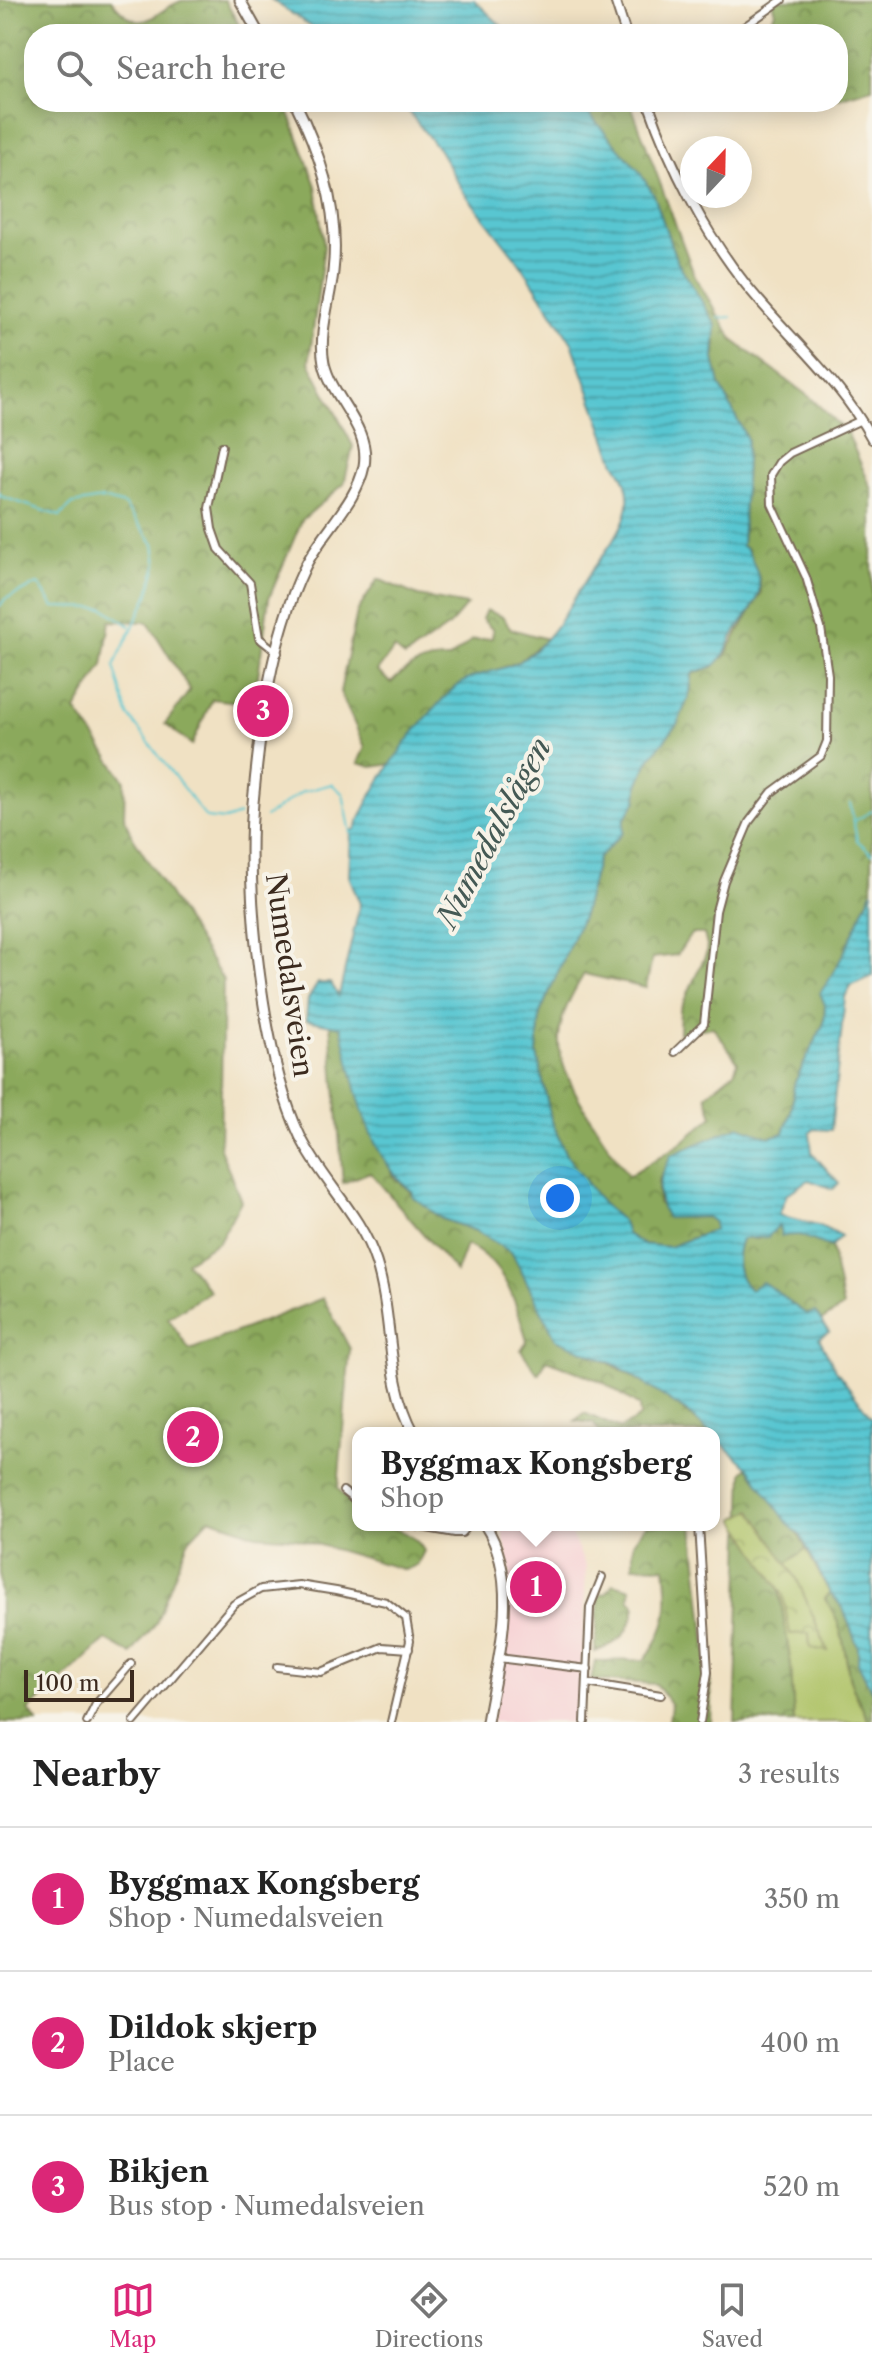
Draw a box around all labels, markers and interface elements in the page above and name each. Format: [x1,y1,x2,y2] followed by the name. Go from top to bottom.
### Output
[24,24,848,112] search box
[52,46,96,90] icon: search
[116,50,286,87] text: Search here
[680,136,752,208] north arrow
[237,681,289,741] pin: 3
[427,732,559,936] water label: Numedalslågen
[259,871,321,1079] street label: Numedalsveien
[540,1178,580,1218] your location
[167,1407,219,1467] pin: 2
[352,1427,720,1531] popup
[380,1445,692,1482] text: Byggmax Kongsberg
[380,1482,444,1514] text: Shop
[510,1557,562,1617] pin: 1
[24,1666,134,1702] scale bar
[36,1670,99,1697] text: 100 m
[32,1753,160,1795] text: Nearby
[738,1758,840,1790] text: 3 results
[108,1865,420,1902] text: Byggmax Kongsberg
[52,1883,64,1915] text: 1
[764,1883,840,1915] text: 350 m
[108,1902,384,1934] text: Shop · Numedalsveien
[108,2009,317,2046] text: Dildok skjerp
[50,2027,66,2059] text: 2
[761,2027,840,2059] text: 400 m
[108,2046,175,2078] text: Place
[108,2153,209,2190] text: Bikjen
[51,2171,65,2203] text: 3
[763,2171,840,2203] text: 520 m
[108,2190,425,2222] text: Bus stop · Numedalsveien
[109,2278,156,2353] tab: Map
[375,2278,483,2353] tab: Directions
[702,2278,763,2353] tab: Saved

